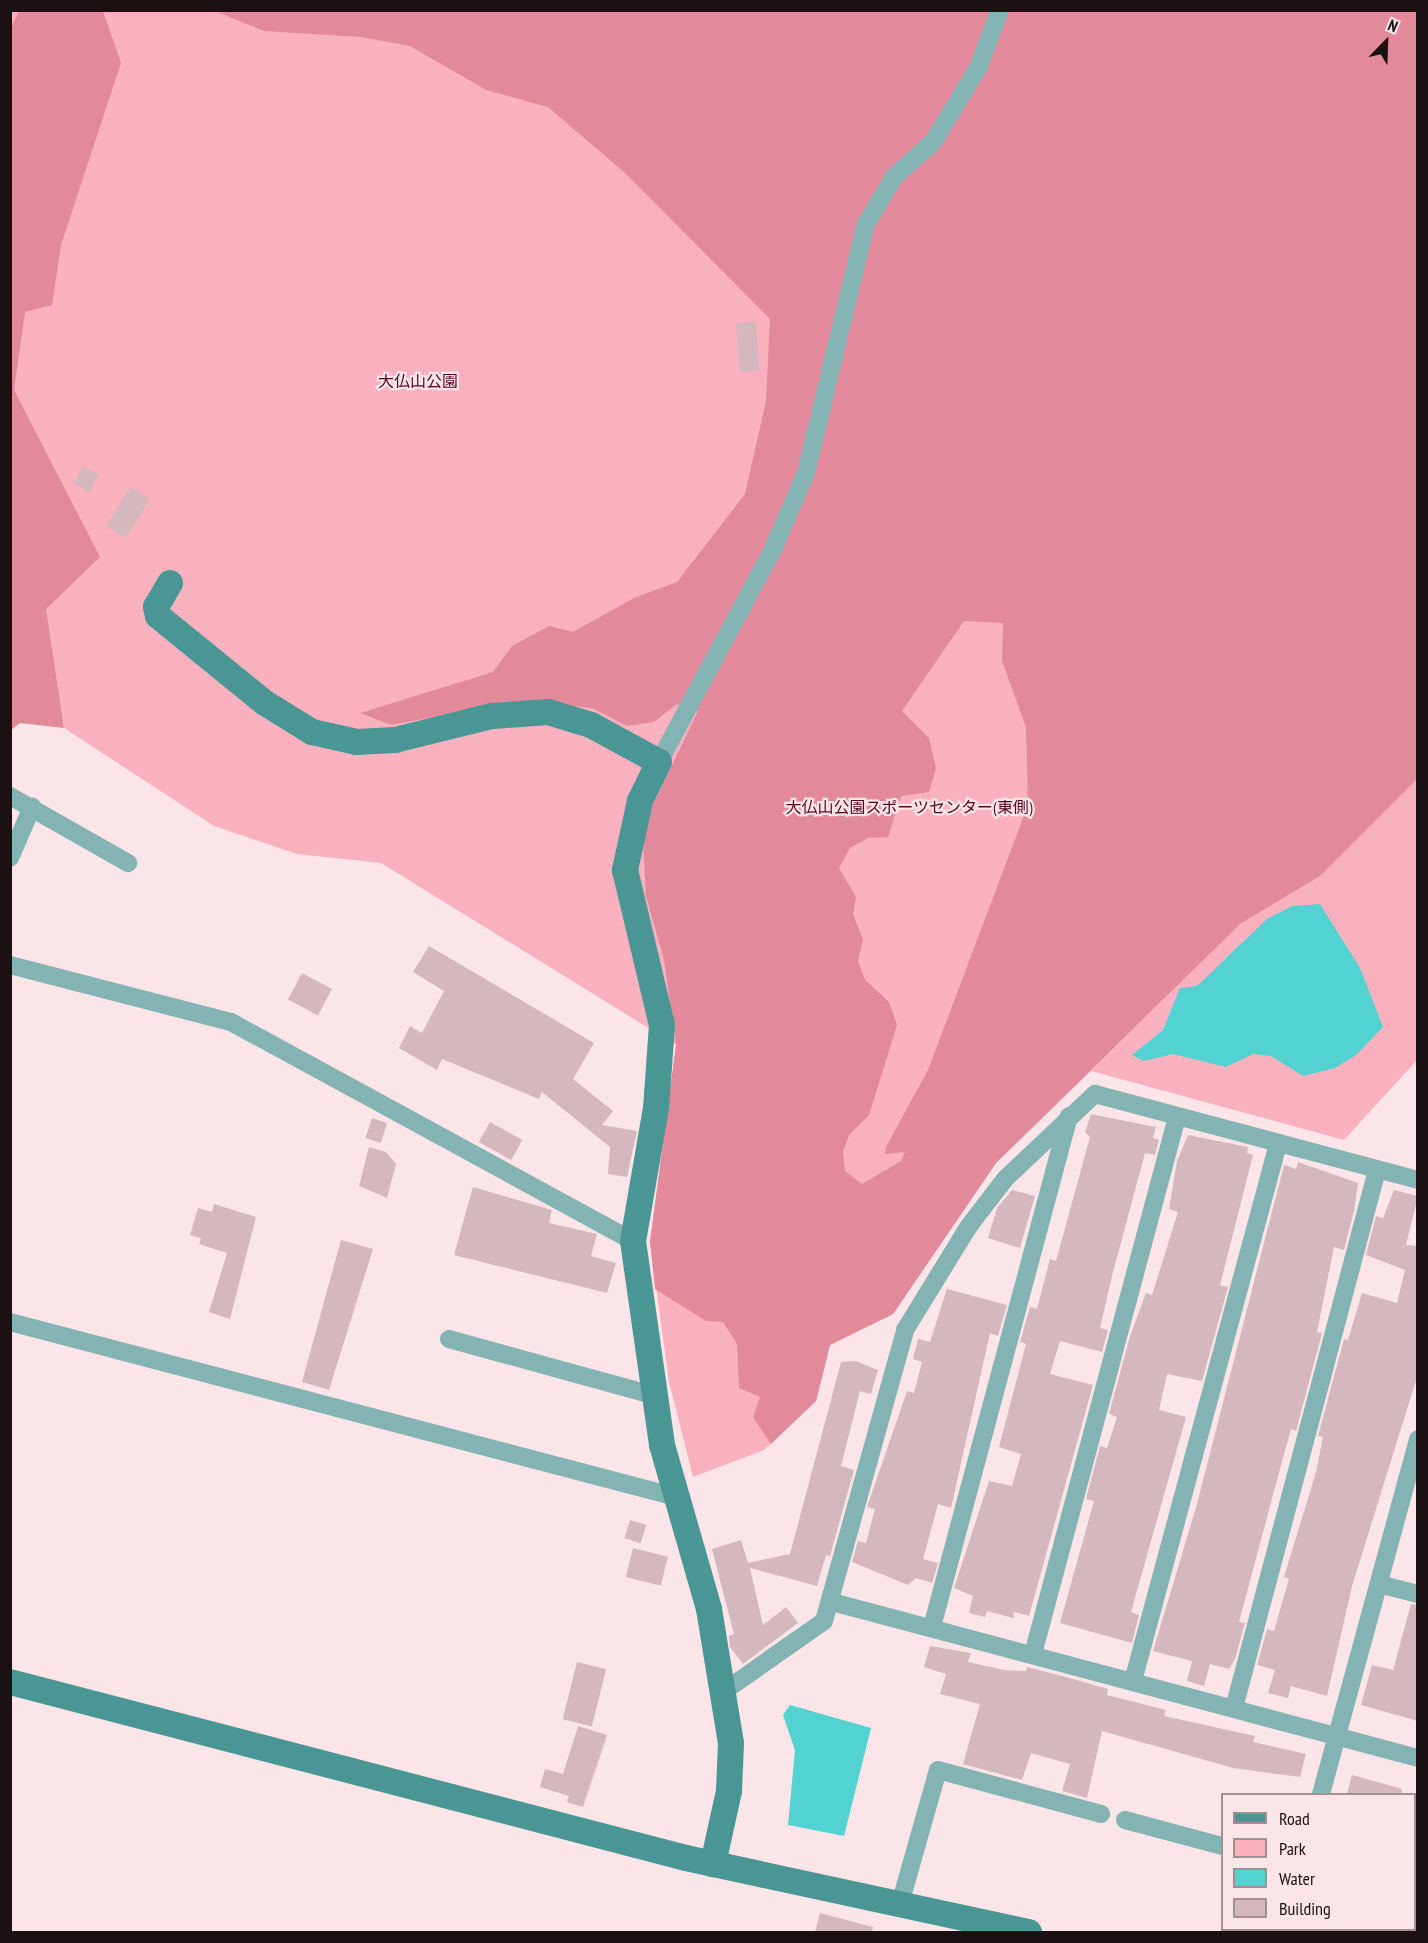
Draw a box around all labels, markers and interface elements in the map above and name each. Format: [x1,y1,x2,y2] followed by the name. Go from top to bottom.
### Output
[1356,12,1416,72] north arrow
[1385,15,1401,36] text: N
[378,371,458,391] park label: 大仏山公園
[785,797,1033,817] park label: 大仏山公園スポーツセンター(東側)
[1221,1793,1416,1931] legend
[1279,1807,1310,1830] text: Road
[1279,1837,1306,1860] text: Park
[1279,1867,1315,1890] text: Water
[1279,1897,1331,1920] text: Building

